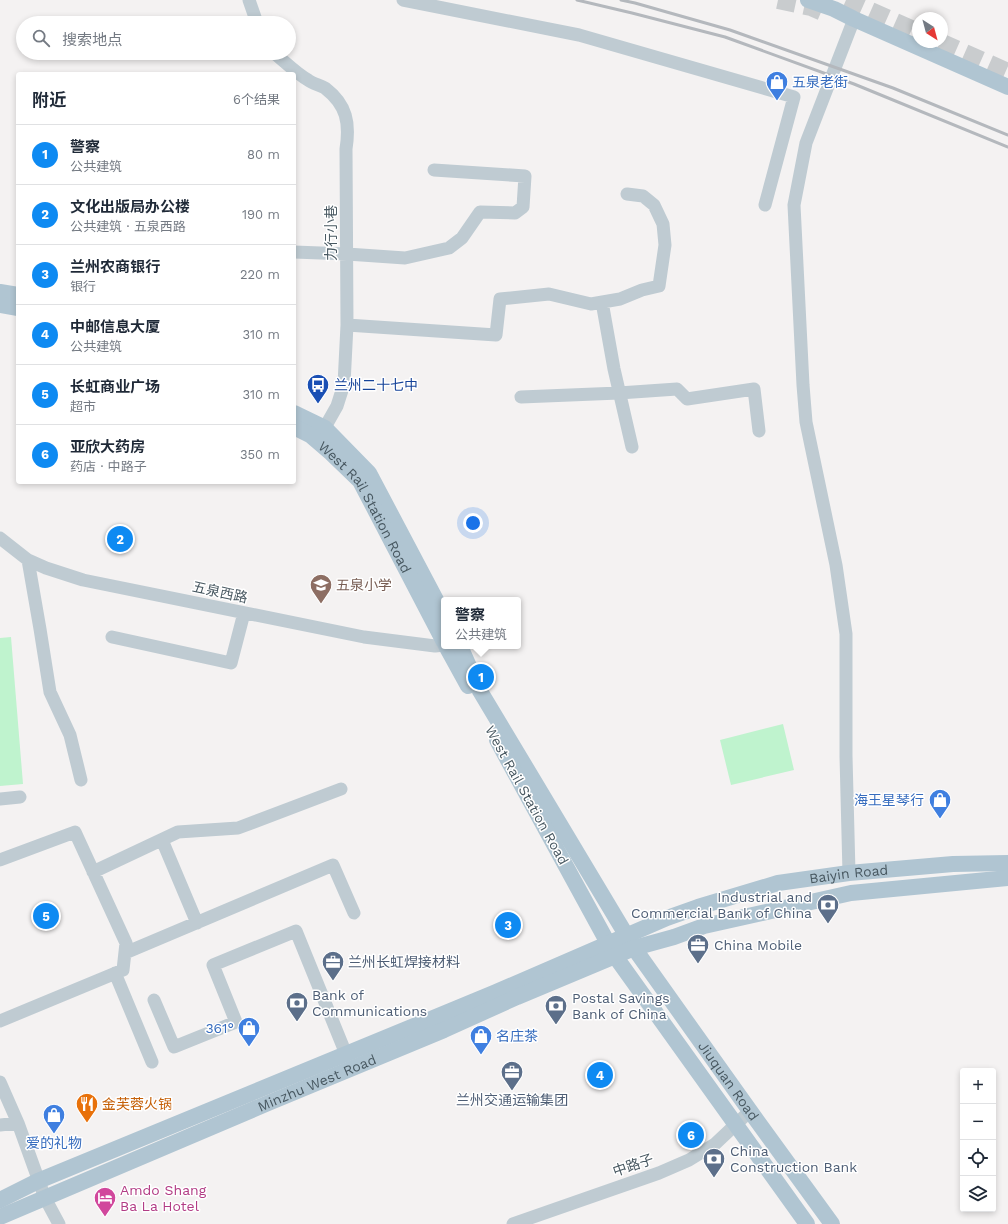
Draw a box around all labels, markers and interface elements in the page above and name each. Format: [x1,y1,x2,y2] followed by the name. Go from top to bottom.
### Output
[912,12,948,48] north arrow
[16,16,296,60] search box
[30,27,52,49] icon: search
[62,31,122,49] text: 搜索地点
[764,69,790,102] shop icon: 五泉老街
[792,74,848,90] place label: 五泉老街
[32,90,66,110] text: 附近
[233,92,280,107] text: 6个结果
[70,138,100,156] text: 警察
[42,147,48,162] text: 1
[247,147,280,162] text: 80 m
[70,159,122,174] text: 公共建筑
[70,198,190,216] text: 文化出版局办公楼
[323,205,339,261] street label: 力行小巷
[41,207,49,222] text: 2
[242,207,280,222] text: 190 m
[70,219,186,234] text: 公共建筑 · 五泉西路
[70,258,160,276] text: 兰州农商银行
[41,267,49,282] text: 3
[240,267,280,282] text: 220 m
[70,279,96,294] text: 银行
[70,318,160,336] text: 中邮信息大厦
[41,327,49,342] text: 4
[242,327,280,342] text: 310 m
[70,339,122,354] text: 公共建筑
[305,372,331,405] bus stop icon: 兰州二十七中
[334,377,418,393] place label: 兰州二十七中
[70,378,160,396] text: 长虹商业广场
[41,387,49,402] text: 5
[242,387,280,402] text: 310 m
[70,399,96,414] text: 超市
[70,438,145,456] text: 亚欣大药房
[315,438,415,576] street label: West Rail Station Road
[41,447,49,462] text: 6
[240,447,280,462] text: 350 m
[70,459,147,474] text: 药店 · 中路子
[463,513,483,533] your location
[107,524,133,554] pin: 2
[308,572,334,605] school or university icon: 五泉小学
[336,577,392,593] place label: 五泉小学
[191,578,249,606] street label: 五泉西路
[441,597,521,649] popup
[455,606,485,624] text: 警察
[455,627,507,642] text: 公共建筑
[468,662,494,692] pin: 1
[482,723,572,867] street label: West Rail Station Road
[927,787,953,820] shop icon: 海王星琴行
[854,792,924,808] place label: 海王星琴行
[808,862,889,887] street label: Baiyin Road
[631,889,812,921] place label: Industrial and Commercial Bank of China
[815,892,841,925] bank icon: Industrial and Commercial Bank of China
[33,901,59,931] pin: 5
[495,910,521,940] pin: 3
[685,932,711,965] office icon: China Mobile
[714,937,802,953] place label: China Mobile
[320,949,346,982] office icon: 兰州长虹焊接材料
[348,954,460,970] place label: 兰州长虹焊接材料
[312,987,427,1019] place label: Bank of Communications
[284,990,310,1023] bank icon: Bank of Communications
[572,990,670,1022] place label: Postal Savings Bank of China
[543,993,569,1026] bank icon: Postal Savings Bank of China
[236,1015,262,1048] shop icon: 361°
[205,1020,234,1036] place label: 361°
[468,1023,494,1056] shop icon: 名庄茶
[496,1028,538,1044] place label: 名庄茶
[695,1038,762,1124] street label: Jiuquan Road
[255,1051,378,1115] street label: Minzhu West Road
[499,1059,525,1092] office icon: 兰州交通运输集团
[587,1060,613,1090] pin: 4
[960,1068,996,1212] map controls
[960,1068,996,1104] button: +
[74,1091,100,1124] restaurant icon: 金芙蓉火锅
[456,1092,568,1108] place label: 兰州交通运输集团
[102,1096,172,1112] place label: 金芙蓉火锅
[41,1102,67,1135] shop icon: 爱的礼物
[960,1104,996,1140] button: −
[678,1120,704,1150] pin: 6
[26,1135,82,1151] place label: 爱的礼物
[960,1140,996,1176] button: locate
[730,1143,857,1175] place label: China Construction Bank
[701,1146,727,1179] bank icon: China Construction Bank
[611,1151,655,1179] street label: 中路子
[960,1176,996,1212] button: layers
[120,1182,207,1214] place label: Amdo Shang Ba La Hotel
[92,1185,118,1218] hotel icon: Amdo Shang Ba La Hotel

